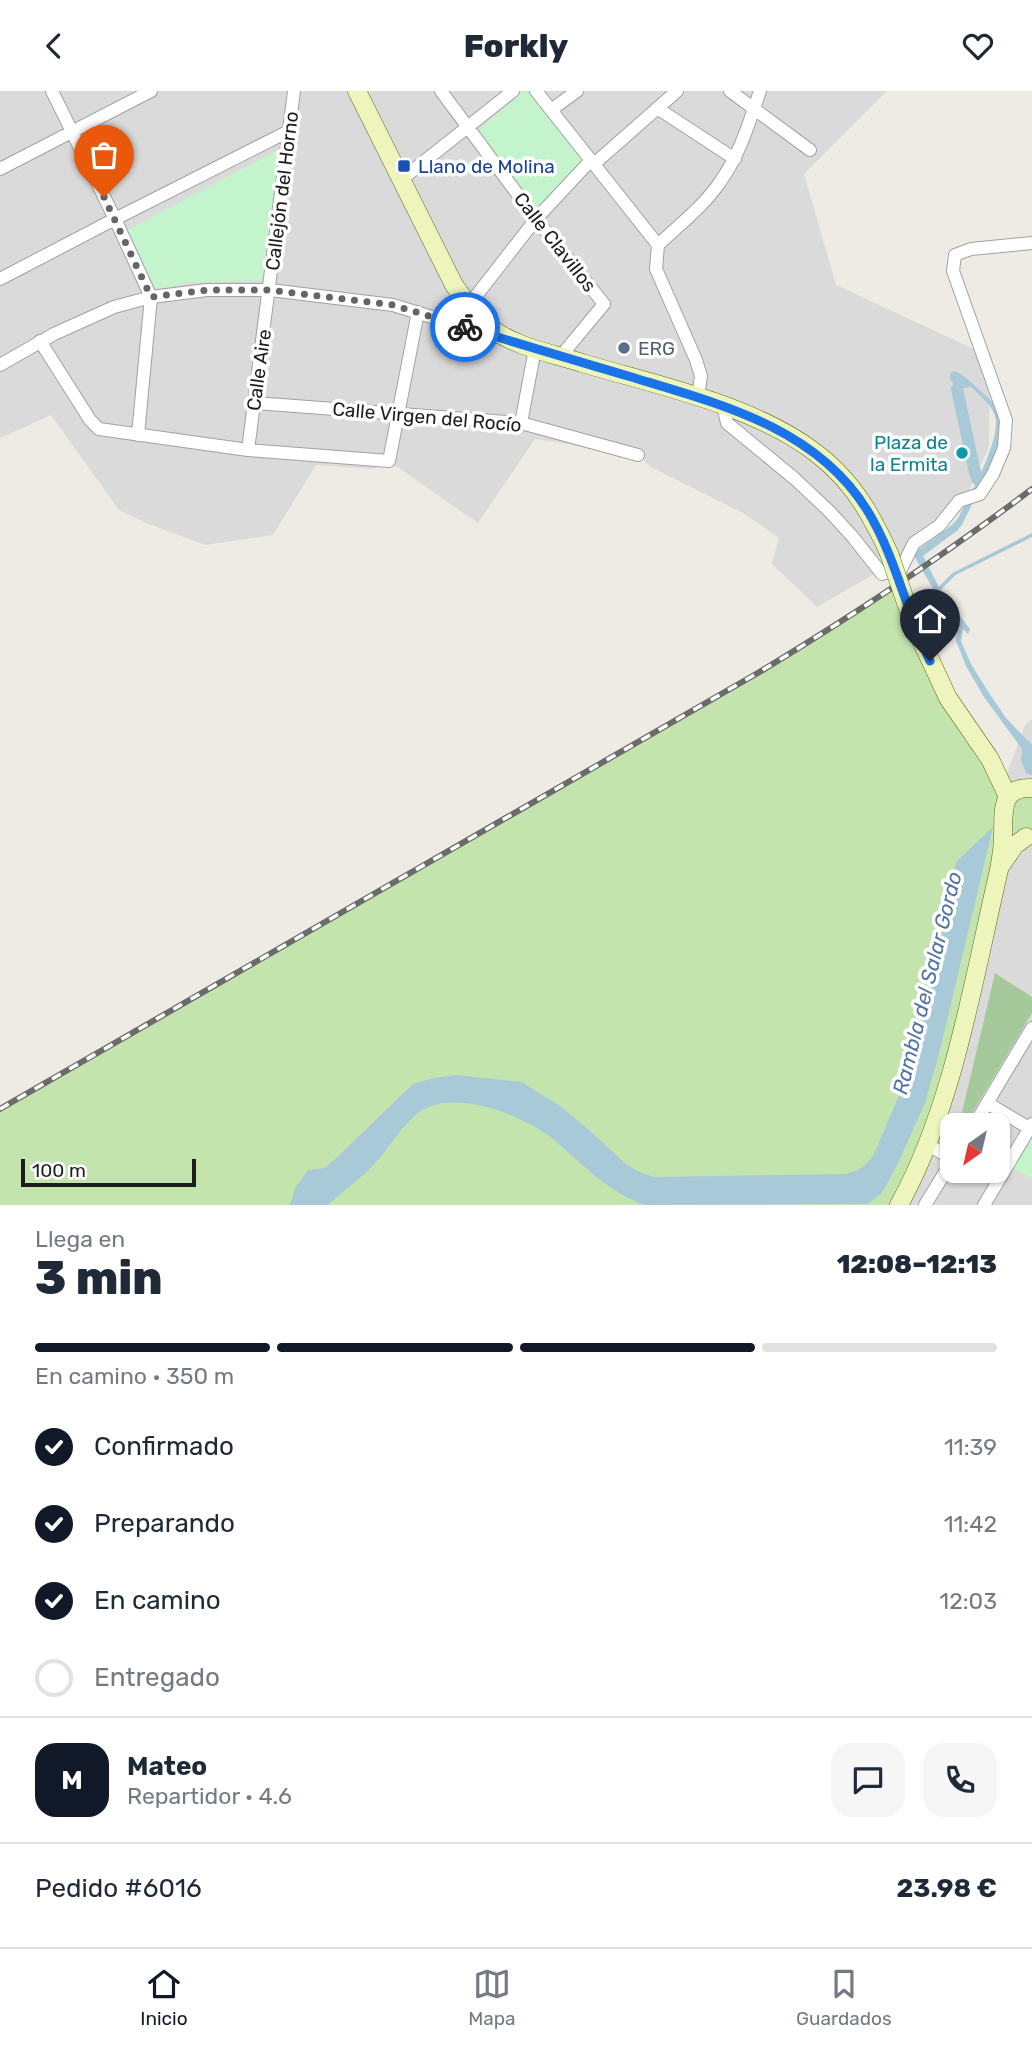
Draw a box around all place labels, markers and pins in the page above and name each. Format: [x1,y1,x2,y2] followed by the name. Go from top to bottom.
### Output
[74,125,134,197] pin
[418,155,555,178] place label: Llano de Molina
[396,158,412,174] marker: Llano de Molina
[638,337,675,360] place label: ERG
[616,340,632,356] marker: ERG
[870,431,948,476] place label: Plaza de la Ermita
[954,445,970,461] marker: Plaza de la Ermita
[900,589,960,661] pin

